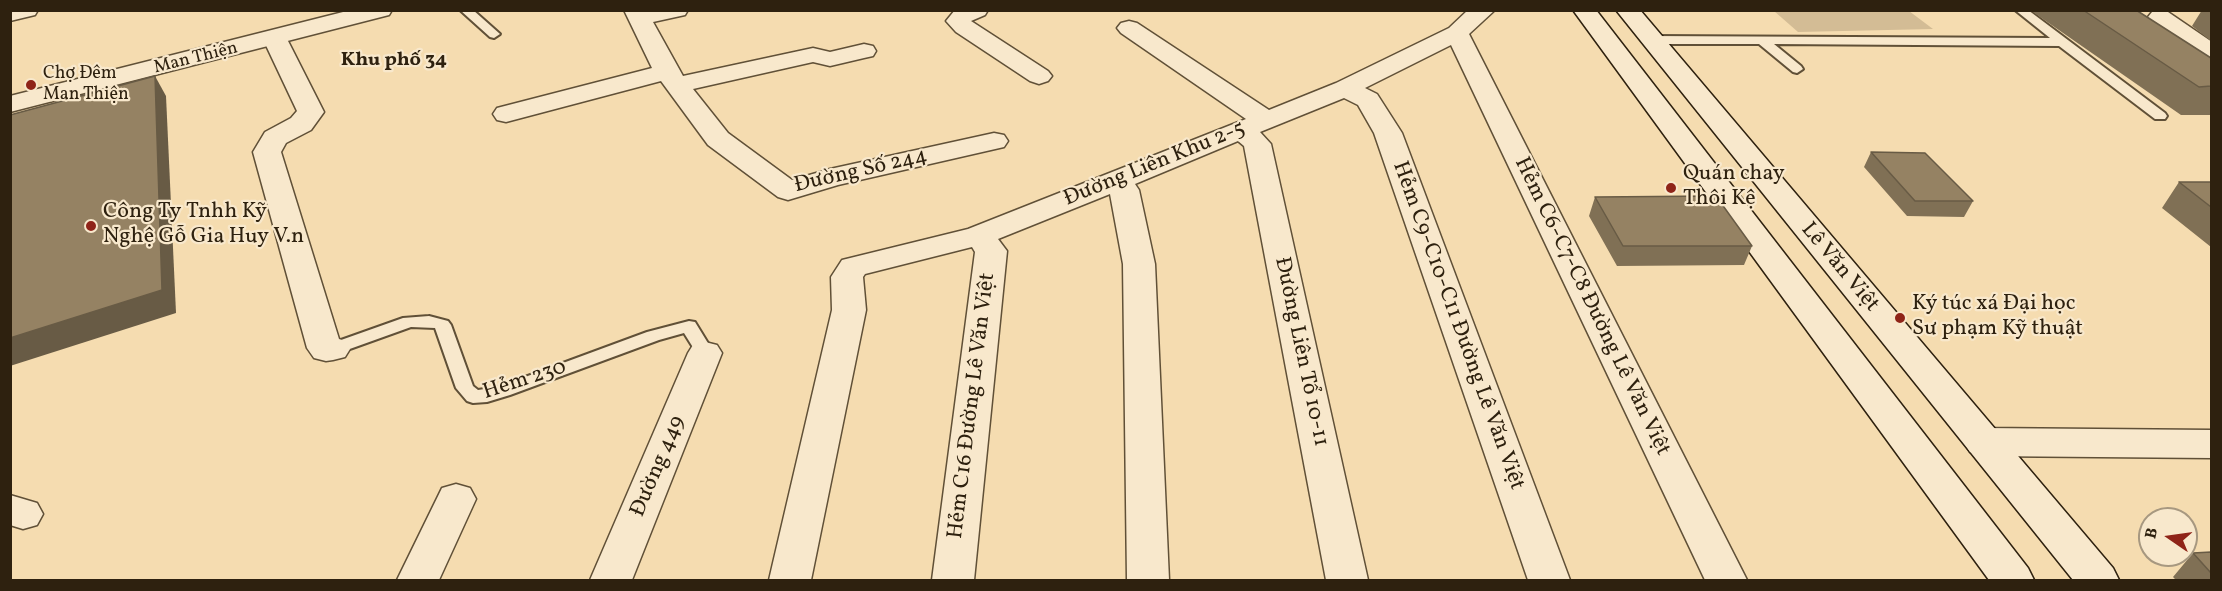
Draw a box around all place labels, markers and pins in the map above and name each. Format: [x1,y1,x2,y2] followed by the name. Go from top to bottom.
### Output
[43,64,129,106] place label: Chợ Đêm Man Thiện
[24,78,38,92] marker: Chợ Đêm Man Thiện
[1683,162,1785,214] place label: Quán chay Thôi Kệ
[1664,181,1678,195] marker: Quán chay Thôi Kệ
[103,200,304,252] place label: Công Ty Tnhh Kỹ Nghệ Gỗ Gia Huy V.n
[84,219,98,233] marker: Công Ty Tnhh Kỹ Nghệ Gỗ Gia Huy V.n
[1912,292,2083,344] place label: Ký túc xá Đại học Sư phạm Kỹ thuật
[1893,311,1907,325] marker: Ký túc xá Đại học Sư phạm Kỹ thuật

